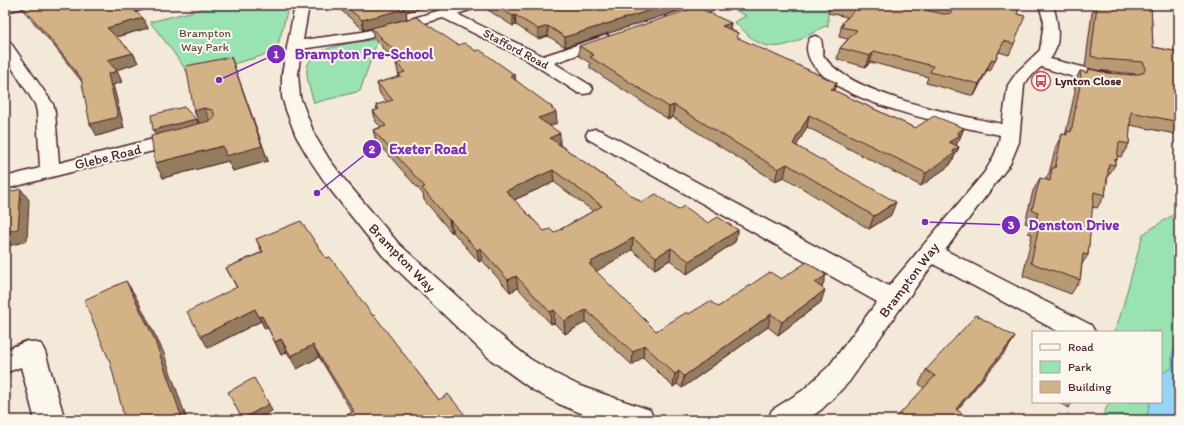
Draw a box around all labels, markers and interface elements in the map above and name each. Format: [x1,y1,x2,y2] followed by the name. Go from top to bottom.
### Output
[179,26,231,54] park label: Brampton Way Park
[481,26,552,72] street label: Stafford Road
[266,41,441,68] callout: Brampton Pre-School
[295,45,434,64] text: Brampton Pre-School
[273,47,279,61] text: 1
[1030,70,1052,92] bus stop icon: Lynton Close
[1055,74,1122,89] place label: Lynton Close
[362,135,475,162] callout: Exeter Road
[73,140,143,173] street label: Glebe Road
[389,140,467,158] text: Exeter Road
[369,142,376,156] text: 2
[1001,211,1128,238] callout: Denston Drive
[1029,216,1119,234] text: Denston Drive
[1008,218,1015,232] text: 3
[365,220,439,296] street label: Brampton Way
[875,239,943,321] street label: Brampton Way
[1032,331,1162,403] legend
[1068,340,1094,354] text: Road
[1068,360,1092,374] text: Park
[1068,380,1112,394] text: Building

